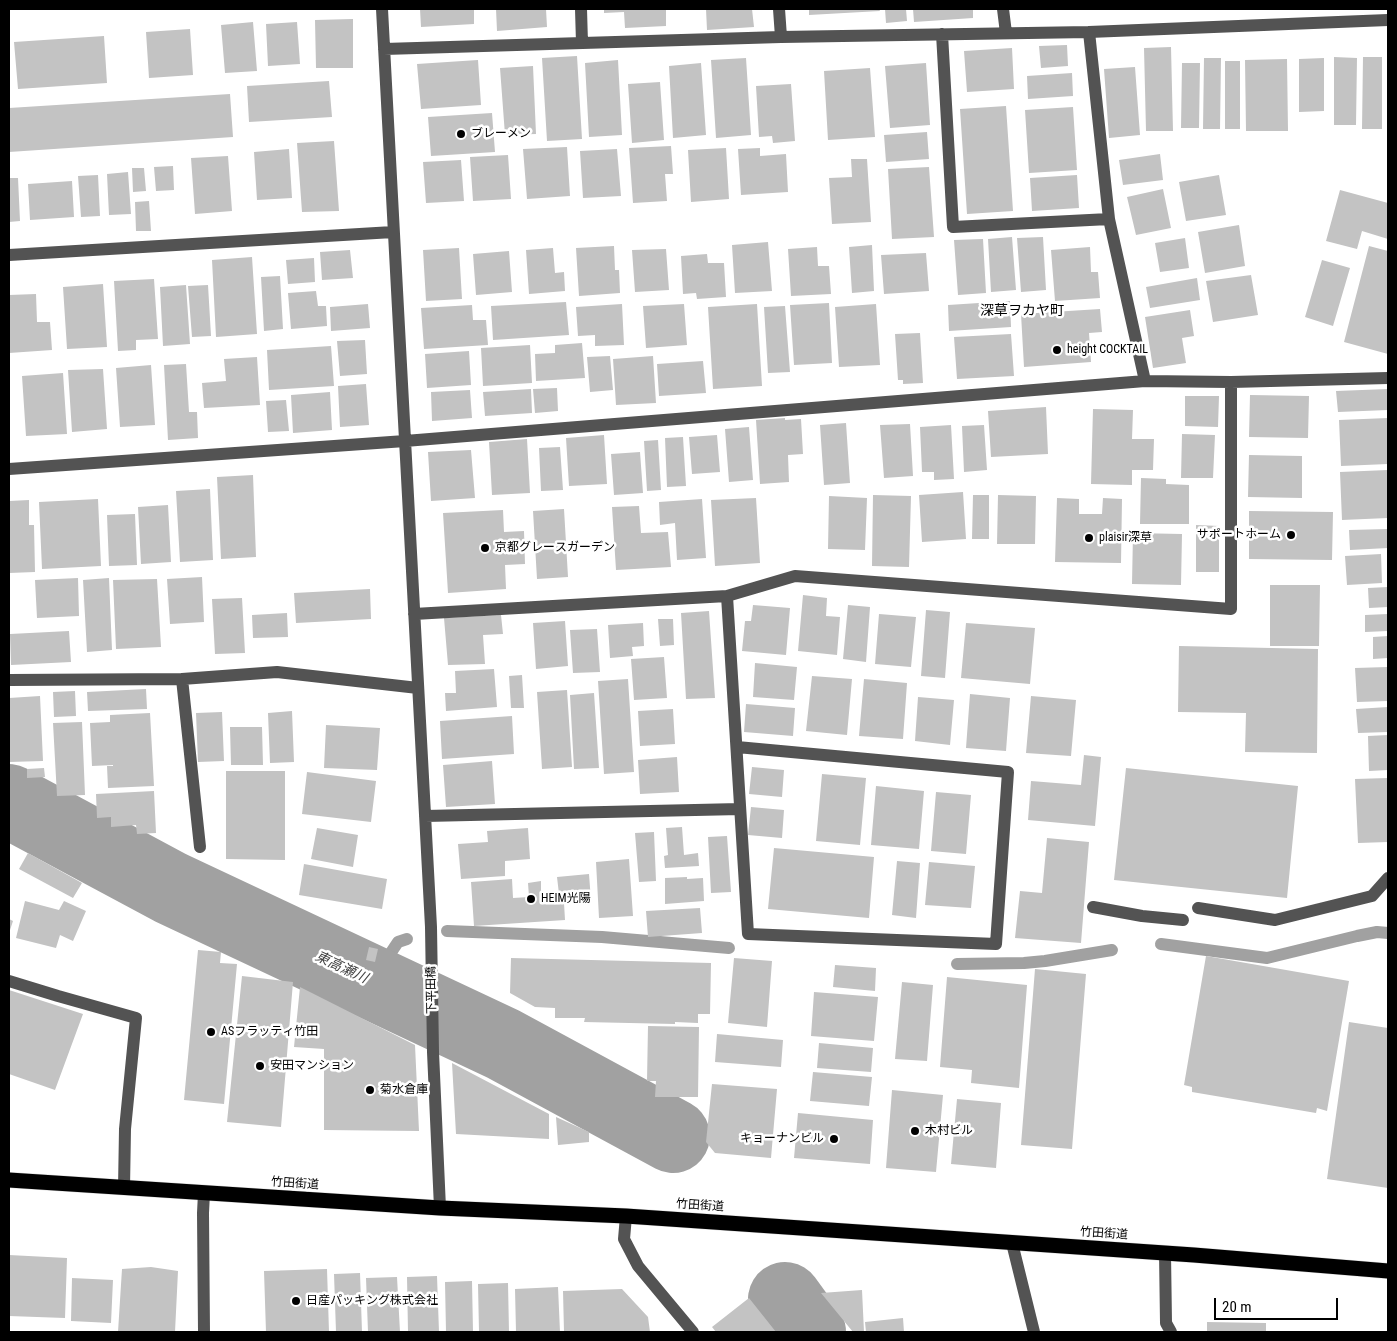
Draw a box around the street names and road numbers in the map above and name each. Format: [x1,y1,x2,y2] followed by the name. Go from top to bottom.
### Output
[424,966,440,1014] street label: 下平田橋
[271,1175,319,1193] street label: 竹田街道
[676,1197,724,1215] street label: 竹田街道
[1080,1225,1128,1243] street label: 竹田街道

